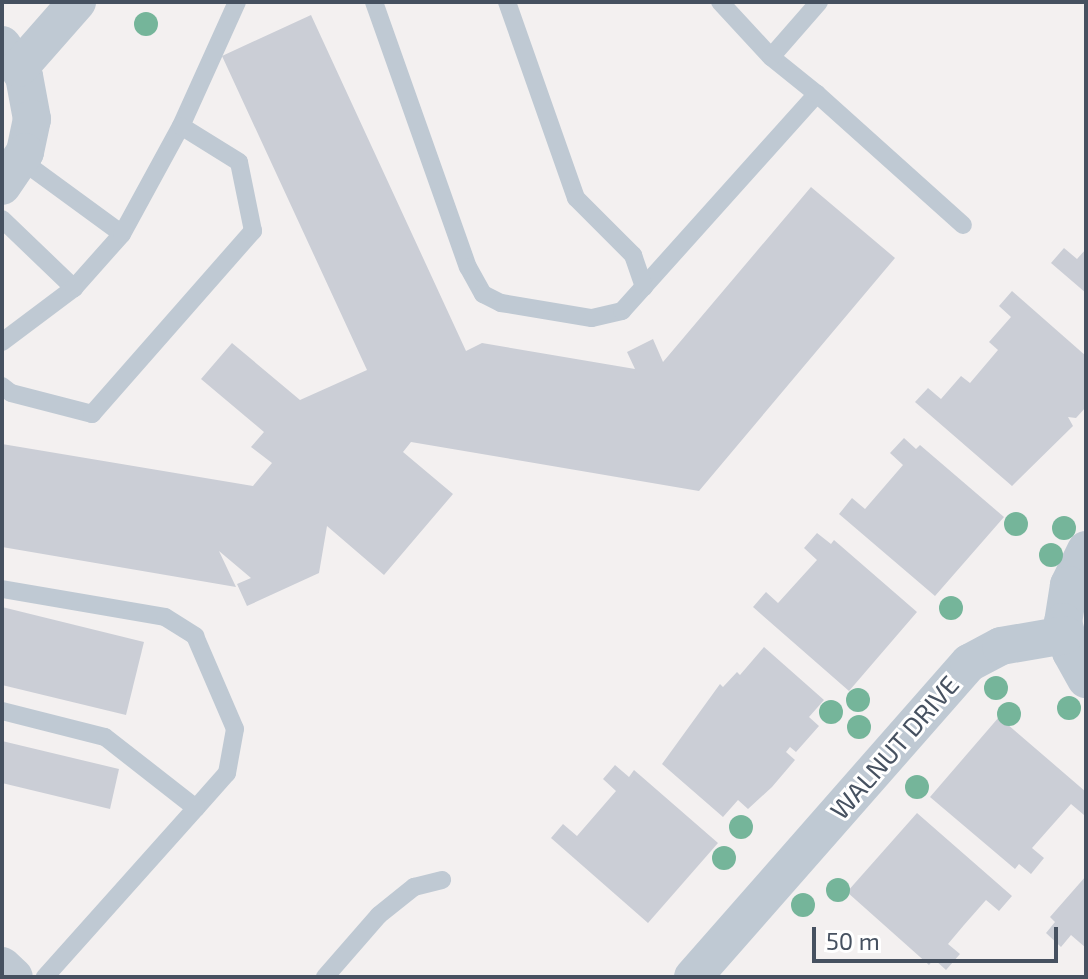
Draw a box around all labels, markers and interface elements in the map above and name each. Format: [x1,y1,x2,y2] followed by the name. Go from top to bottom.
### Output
[823,669,965,825] street label: WALNUT DRIVE
[816,911,1062,961] scale bar
[826,926,880,955] text: 50 m

